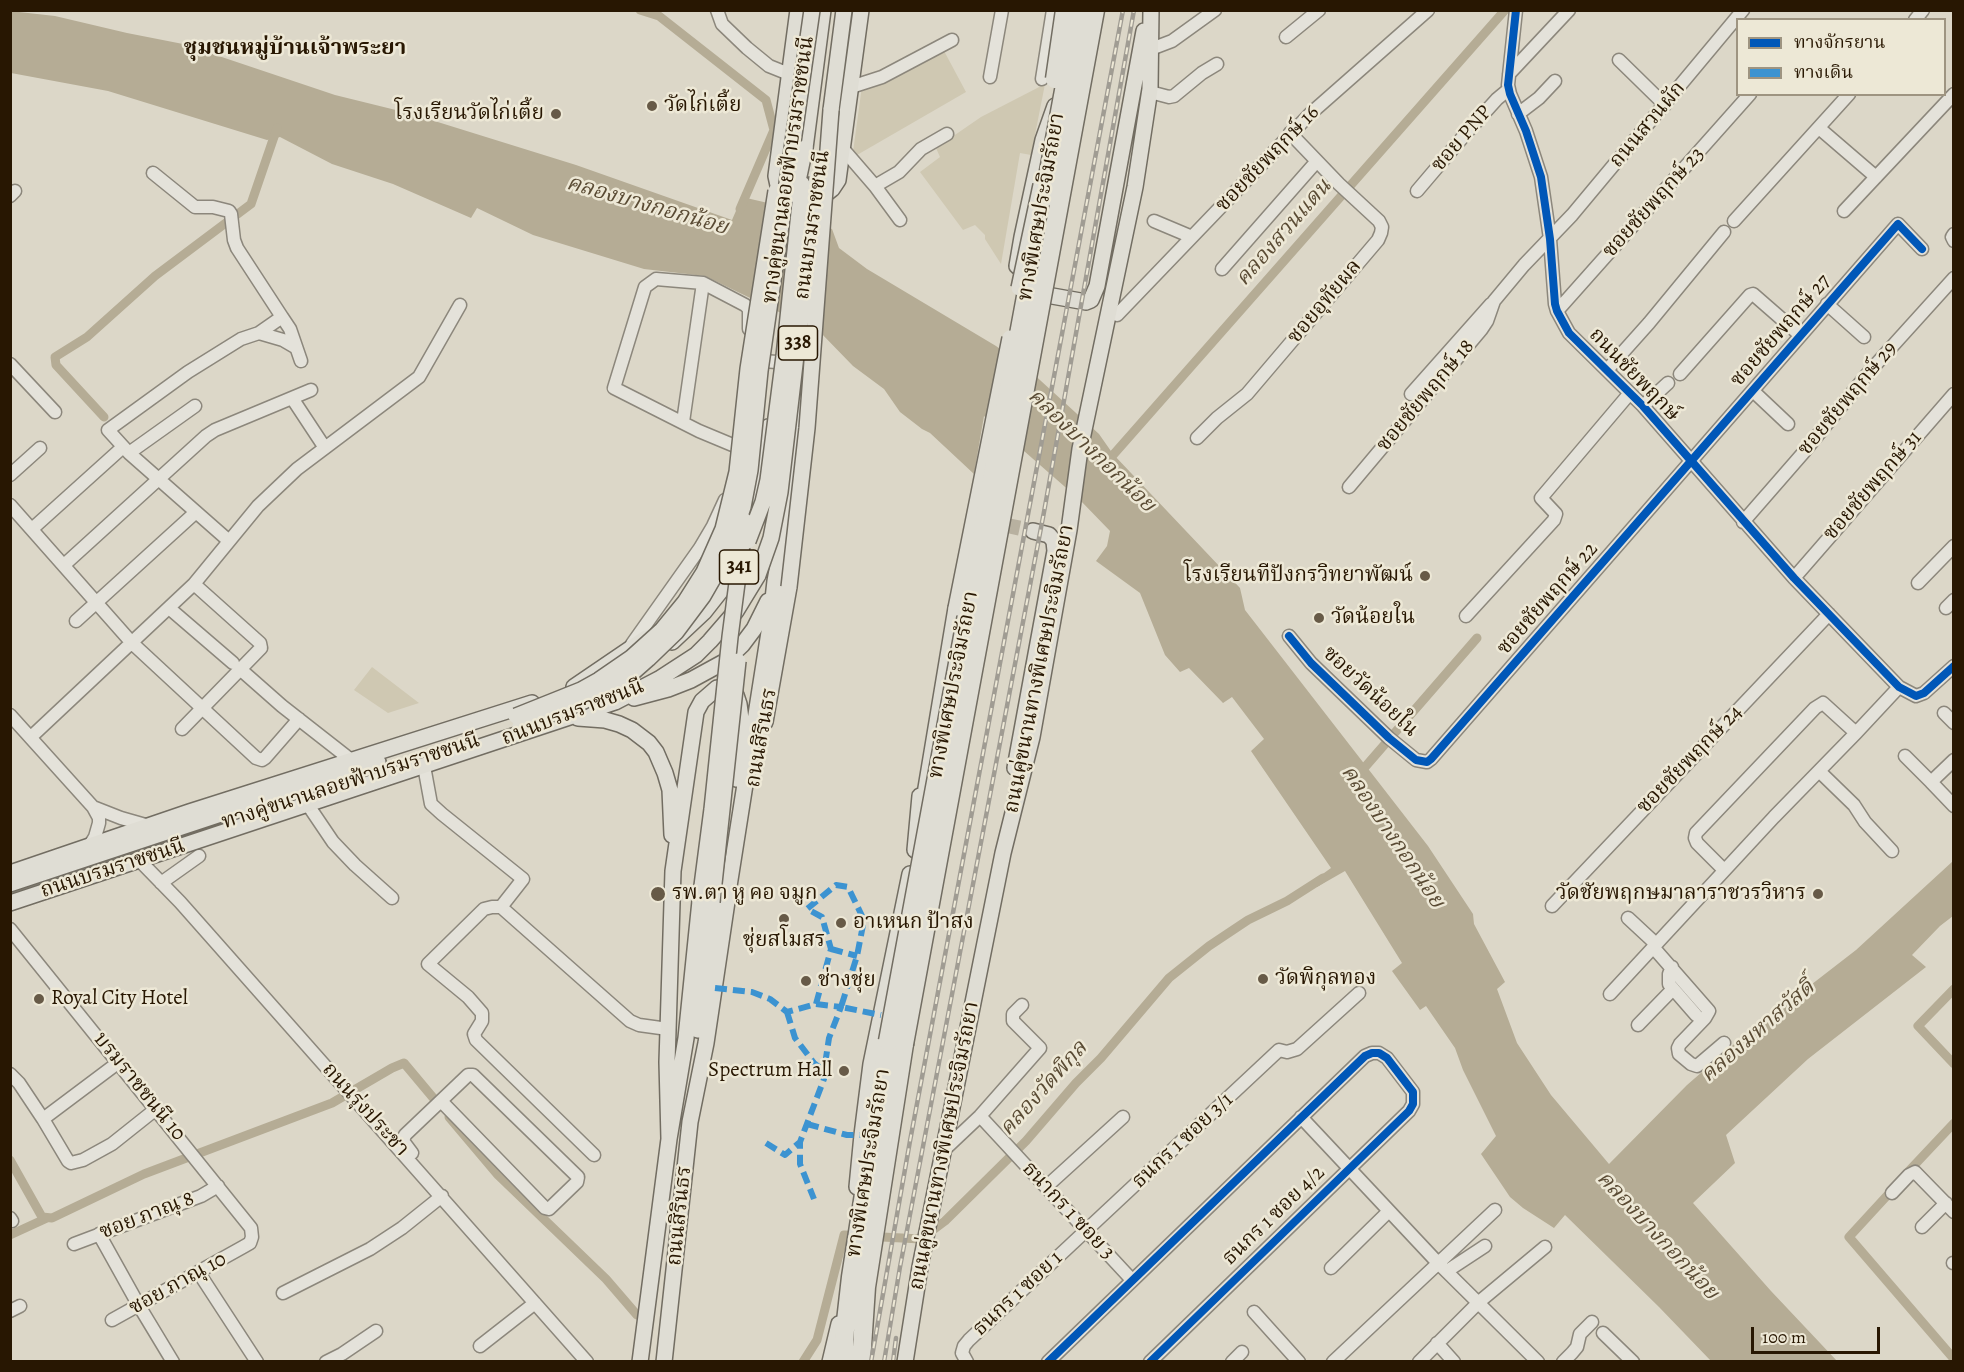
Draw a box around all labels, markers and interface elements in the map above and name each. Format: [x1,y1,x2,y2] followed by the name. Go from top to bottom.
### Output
[1736,18,1946,96] legend
[1794,30,1885,54] text: ทางจักรยาน
[758,35,820,305] street label: ทางคู่ขนานลอยฟ้าบรมราชชนนี
[184,36,406,62] district label: ชุมชนหมู่บ้านเจ้าพระยา
[1794,60,1853,84] text: ทางเดิน
[1605,77,1691,173] street label: ถนนสวนผัก
[664,93,741,119] place label: วัดไก่เตี้ย
[645,99,659,113] marker: วัดไก่เตี้ย
[1211,100,1325,218] street label: ซอยชัยพฤกษ์ 16
[395,101,544,127] place label: โรงเรียนวัดไก่เตี้ย
[1426,101,1498,177] street label: ซอย PNP
[549,107,563,121] marker: โรงเรียนวัดไก่เตี้ย
[1013,111,1071,303] street label: ทางพิเศษประจิมรัถยา
[1598,142,1710,264] street label: ซอยชัยพฤกษ์ 23
[790,149,836,301] street label: ถนนบรมราชชนนี
[563,170,731,242] water label: คลองบางกอกน้อย
[1230,174,1338,292] water label: คลองสวนแดน
[1282,255,1368,349] street label: ซอยอุทัยผล
[1725,270,1837,392] street label: ซอยชัยพฤกษ์ 27
[1583,323,1685,427] street label: ถนนชัยพฤกษ์
[778,326,818,360] road number: 338
[1372,335,1480,457] street label: ซอยชัยพฤกษ์ 18
[1793,337,1903,461] street label: ซอยชัยพฤกษ์ 29
[1022,384,1160,518] water label: คลองบางกอกน้อย
[1818,426,1928,546] street label: ซอยชัยพฤกษ์ 31
[1000,522,1080,816] street label: ถนนคู่ขนานทางพิเศษประจิมรัถยา
[1492,537,1604,661] street label: ซอยชัยพฤกษ์ 22
[720,550,758,584] road number: 341
[1184,563,1413,589] place label: โรงเรียนทีปังกรวิทยาพัฒน์
[1418,569,1432,583] marker: โรงเรียนทีปังกรวิทยาพัฒน์
[923,589,985,781] street label: ทางพิเศษประจิมรัถยา
[1331,605,1415,631] place label: วัดน้อยใน
[1312,611,1326,625] marker: วัดน้อยใน
[1317,641,1423,743] street label: ซอยวัดน้อยใน
[498,674,648,752] street label: ถนนบรมราชชนนี
[741,686,783,790] street label: ถนนสิรินธร
[1632,700,1748,820] street label: ซอยชัยพฤกษ์ 24
[219,728,483,836] street label: ทางคู่ขนานลอยฟ้าบรมราชชนนี
[1334,761,1450,913] water label: คลองบางกอกน้อย
[37,834,189,904] street label: ถนนบรมราชชนนี
[672,881,817,907] place label: รพ.ตา หู คอ จมูก
[1556,881,1806,907] place label: วัดชัยพฤกษมาลาราชวรวิหาร
[649,885,667,903] marker: รพ.ตา หู คอ จมูก
[1811,887,1825,901] marker: วัดชัยพฤกษมาลาราชวรวิหาร
[853,910,974,936] place label: อาเหนก ป้าสง
[777,912,791,926] marker: ชุ่ยสโมสร
[834,916,848,930] marker: อาเหนก ป้าสง
[743,928,825,954] place label: ชุ่ยสโมสร
[1275,966,1376,992] place label: วัดพิกุลทอง
[818,968,876,994] place label: ช่างชุ่ย
[1256,972,1270,986] marker: วัดพิกุลทอง
[799,974,813,988] marker: ช่างชุ่ย
[1696,975,1820,1089] water label: คลองมหาสวัสดิ์
[51,986,188,1012] place label: Royal City Hotel
[32,992,46,1006] marker: Royal City Hotel
[905,999,985,1293] street label: ถนนคู่ขนานทางพิเศษประจิมรัถยา
[87,1028,191,1146] street label: บรมราชชนนี 10
[994,1036,1094,1142] water label: คลองวัดพิกุล
[316,1058,414,1162] street label: ถนนรุ่งประชา
[708,1058,832,1084] place label: Spectrum Hall
[837,1064,851,1078] marker: Spectrum Hall
[842,1067,896,1259] street label: ทางพิเศษประจิมรัถยา
[1127,1088,1239,1194] street label: ธนกร 1 ซอย 3/1
[1016,1157,1120,1265] street label: ธนากร 1 ซอย 3
[1218,1161,1330,1271] street label: ธนกร 1 ซอย 4/2
[662,1165,698,1267] street label: ถนนสิรินธร
[1591,1166,1723,1306] water label: คลองบางกอกน้อย
[96,1186,198,1246] street label: ซอย ภาณุ 8
[968,1246,1068,1342] street label: ธนกร 1 ซอย 1
[125,1247,231,1321] street label: ซอย ภาณุ 10
[1754,1315,1883,1353] scale bar
[1762,1325,1806,1349] text: 100 m

